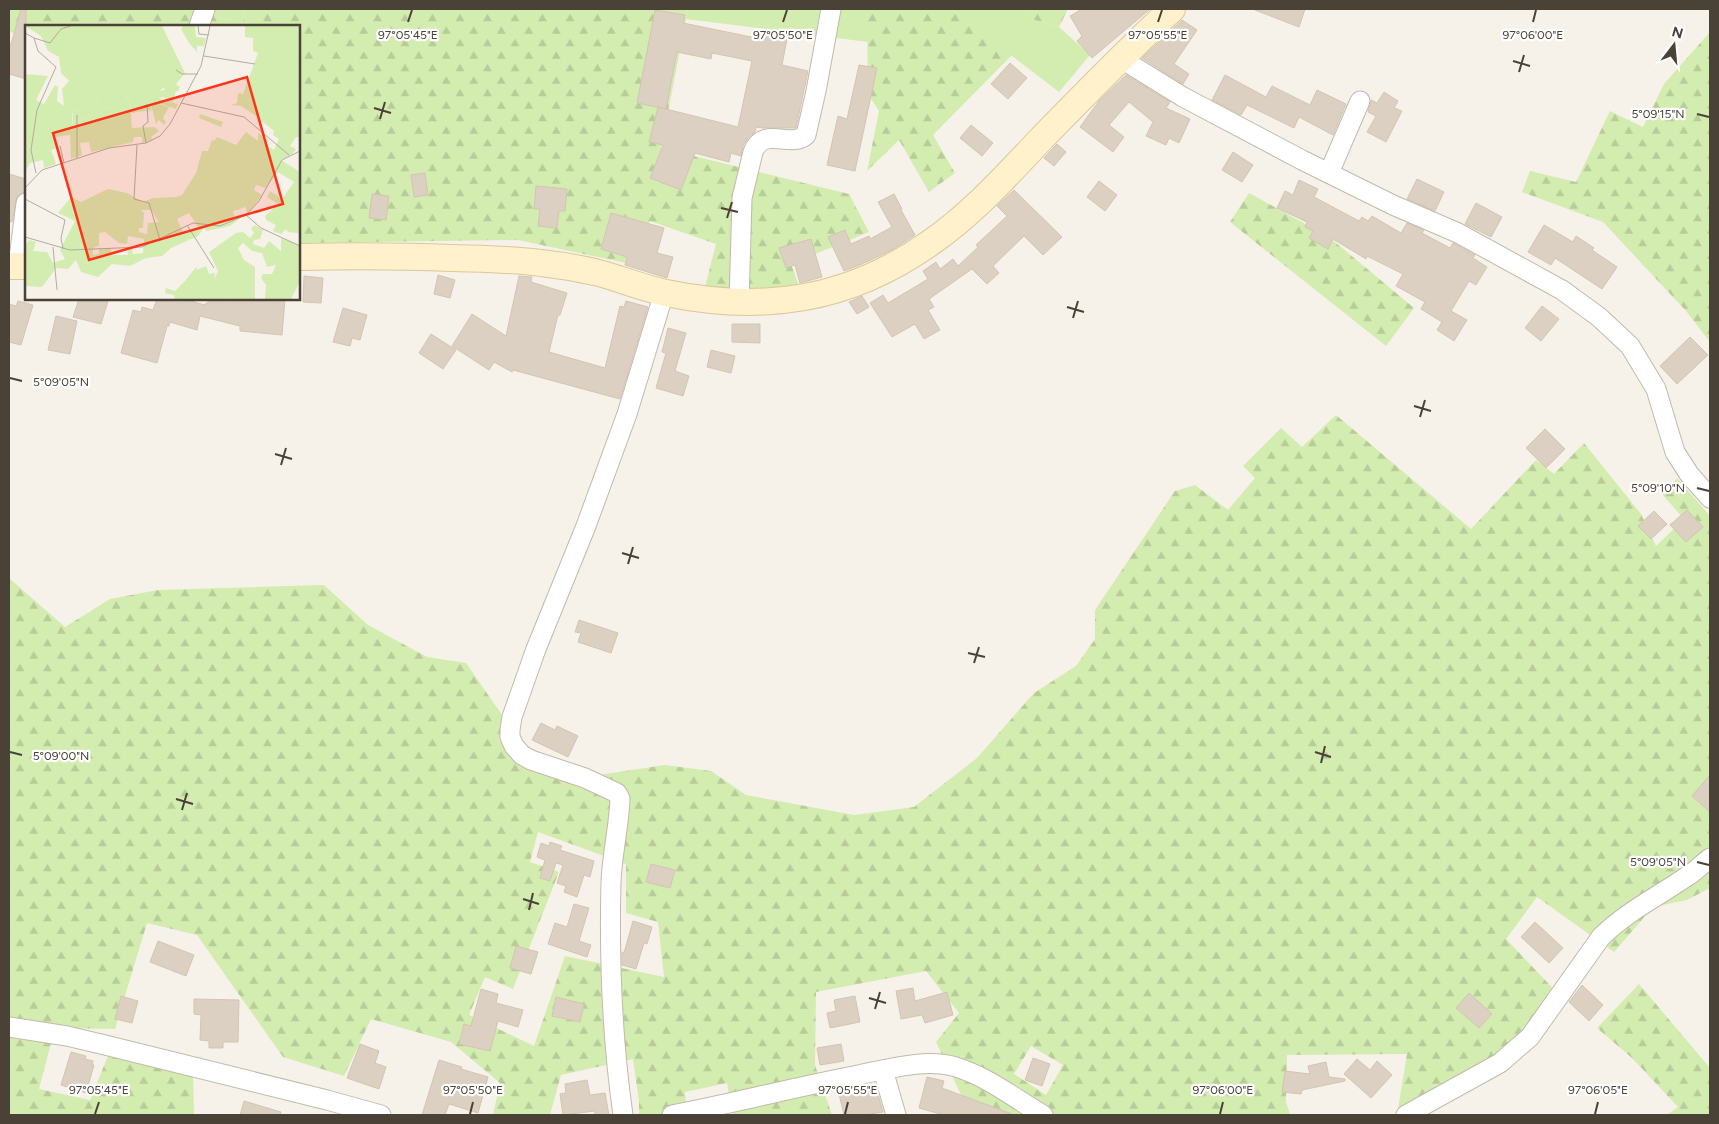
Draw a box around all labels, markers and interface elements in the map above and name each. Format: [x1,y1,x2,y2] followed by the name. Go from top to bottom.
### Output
[1649,20,1699,70] north arrow
[1670,23,1685,43] text: N
[25,25,300,300] inset map
[378,28,438,42] text: 97°05'45"E
[753,28,813,42] text: 97°05'50"E
[1128,28,1188,42] text: 97°05'55"E
[1503,28,1563,42] text: 97°06'00"E
[1631,107,1685,121] text: 5°09'15"N
[33,375,89,389] text: 5°09'05"N
[1631,481,1685,495] text: 5°09'10"N
[33,749,89,763] text: 5°09'00"N
[1630,855,1686,869] text: 5°09'05"N
[69,1083,129,1097] text: 97°05'45"E
[443,1083,503,1097] text: 97°05'50"E
[818,1083,878,1097] text: 97°05'55"E
[1193,1083,1253,1097] text: 97°06'00"E
[1568,1083,1628,1097] text: 97°06'05"E

